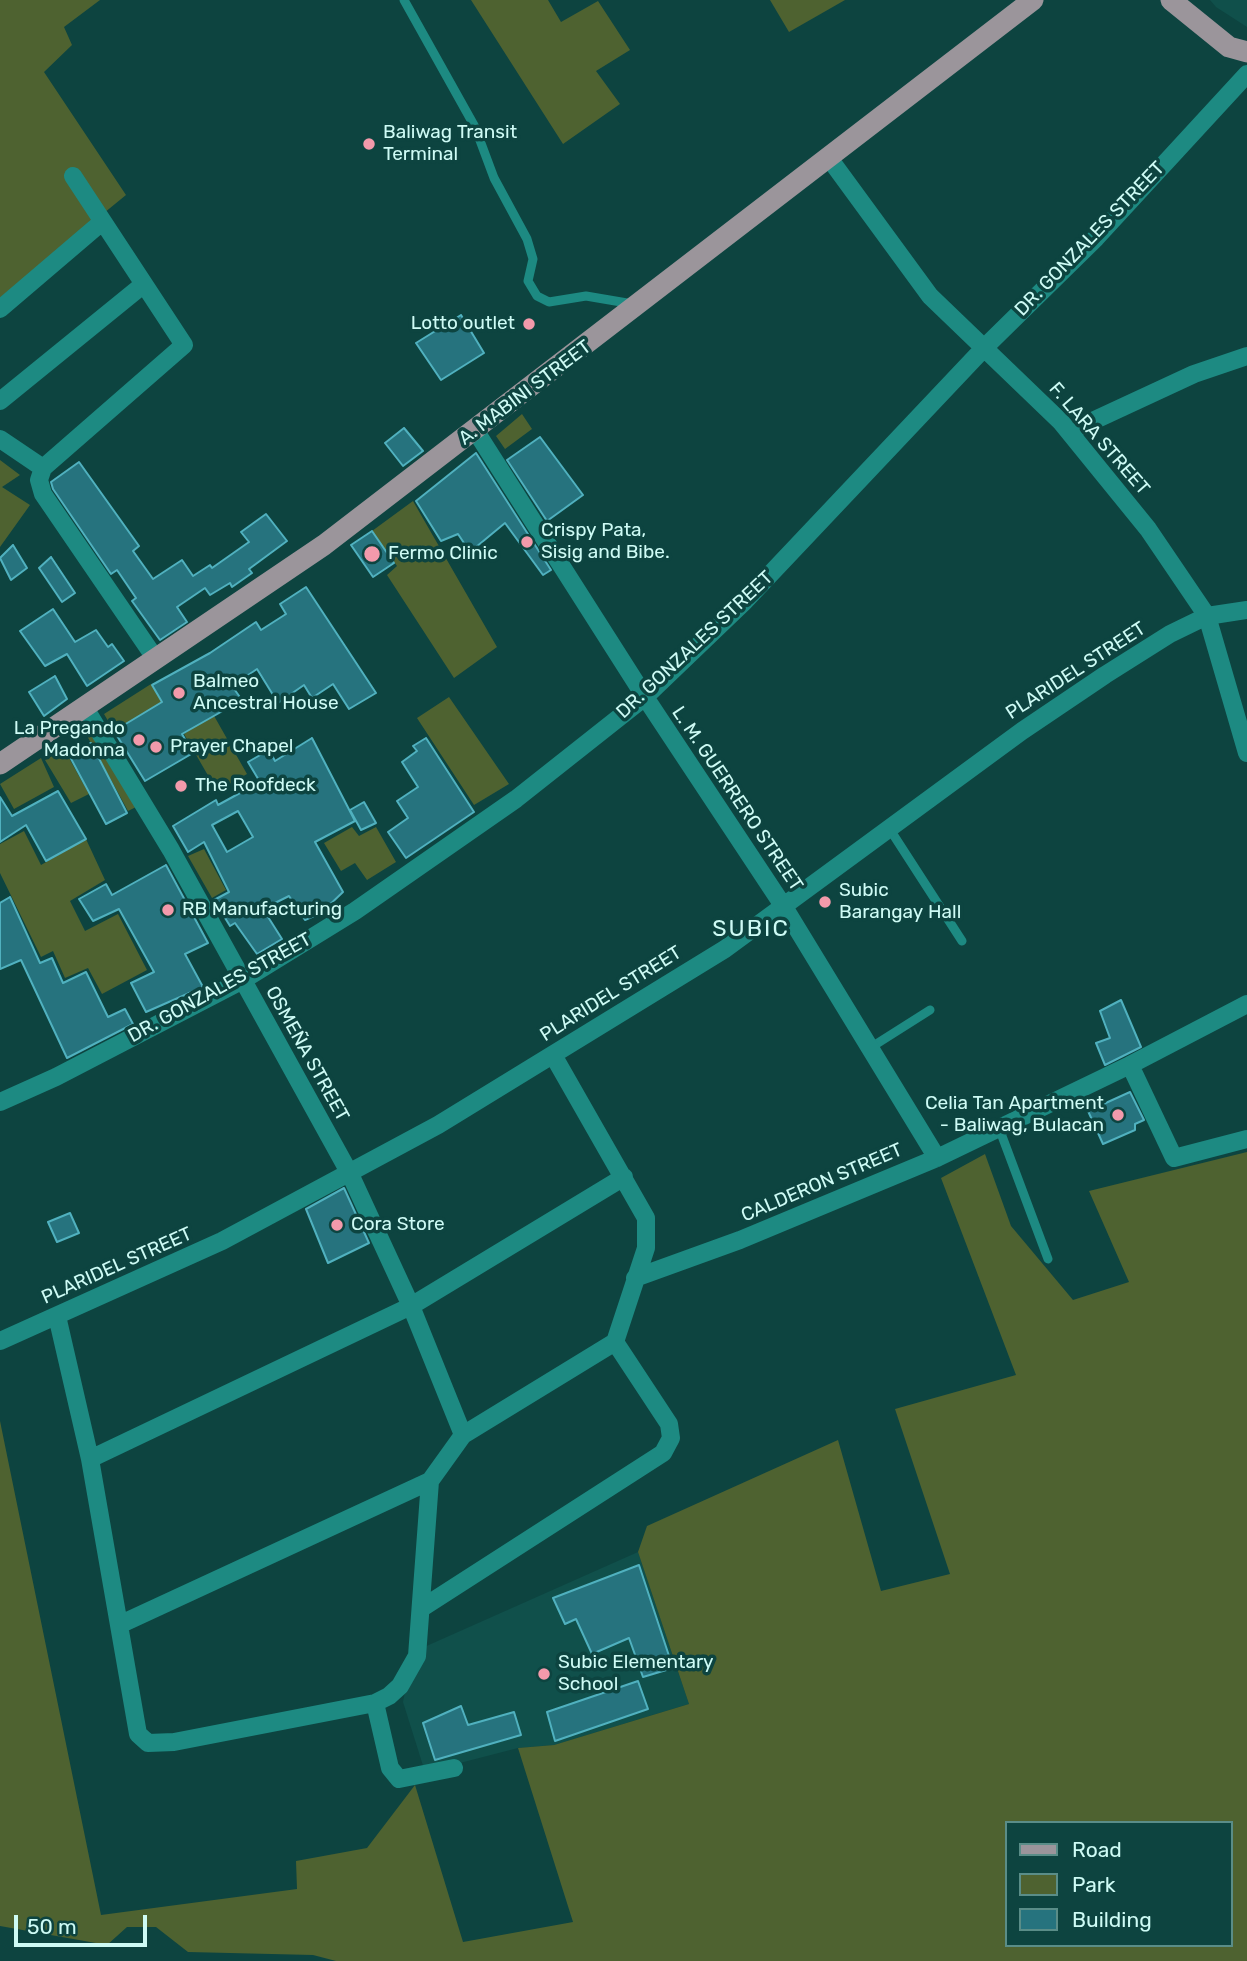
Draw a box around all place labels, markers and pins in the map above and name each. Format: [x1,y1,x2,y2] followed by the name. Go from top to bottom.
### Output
[383,122,517,166] place label: Baliwag Transit Terminal
[361,136,377,152] marker: Baliwag Transit Terminal
[411,313,515,335] place label: Lotto outlet
[521,316,537,332] marker: Lotto outlet
[541,520,670,564] place label: Crispy Pata, Sisig and Bibe.
[519,534,535,550] marker: Crispy Pata, Sisig and Bibe.
[388,543,498,565] place label: Fermo Clinic
[362,544,382,564] marker: Fermo Clinic
[193,671,339,715] place label: Balmeo Ancestral House
[171,685,187,701] marker: Balmeo Ancestral House
[14,718,125,762] place label: La Pregando Madonna
[131,732,147,748] marker: La Pregando Madonna
[170,736,293,758] place label: Prayer Chapel
[148,739,164,755] marker: Prayer Chapel
[195,775,316,797] place label: The Roofdeck
[173,778,189,794] marker: The Roofdeck
[839,880,961,924] place label: Subic Barangay Hall
[817,894,833,910] marker: Subic Barangay Hall
[182,899,342,921] place label: RB Manufacturing
[160,902,176,918] marker: RB Manufacturing
[925,1093,1104,1137] place label: Celia Tan Apartment - Baliwag, Bulacan
[1110,1107,1126,1123] marker: Celia Tan Apartment - Baliwag, Bulacan
[351,1214,445,1236] place label: Cora Store
[329,1217,345,1233] marker: Cora Store
[558,1652,714,1696] place label: Subic Elementary School
[536,1666,552,1682] marker: Subic Elementary School

